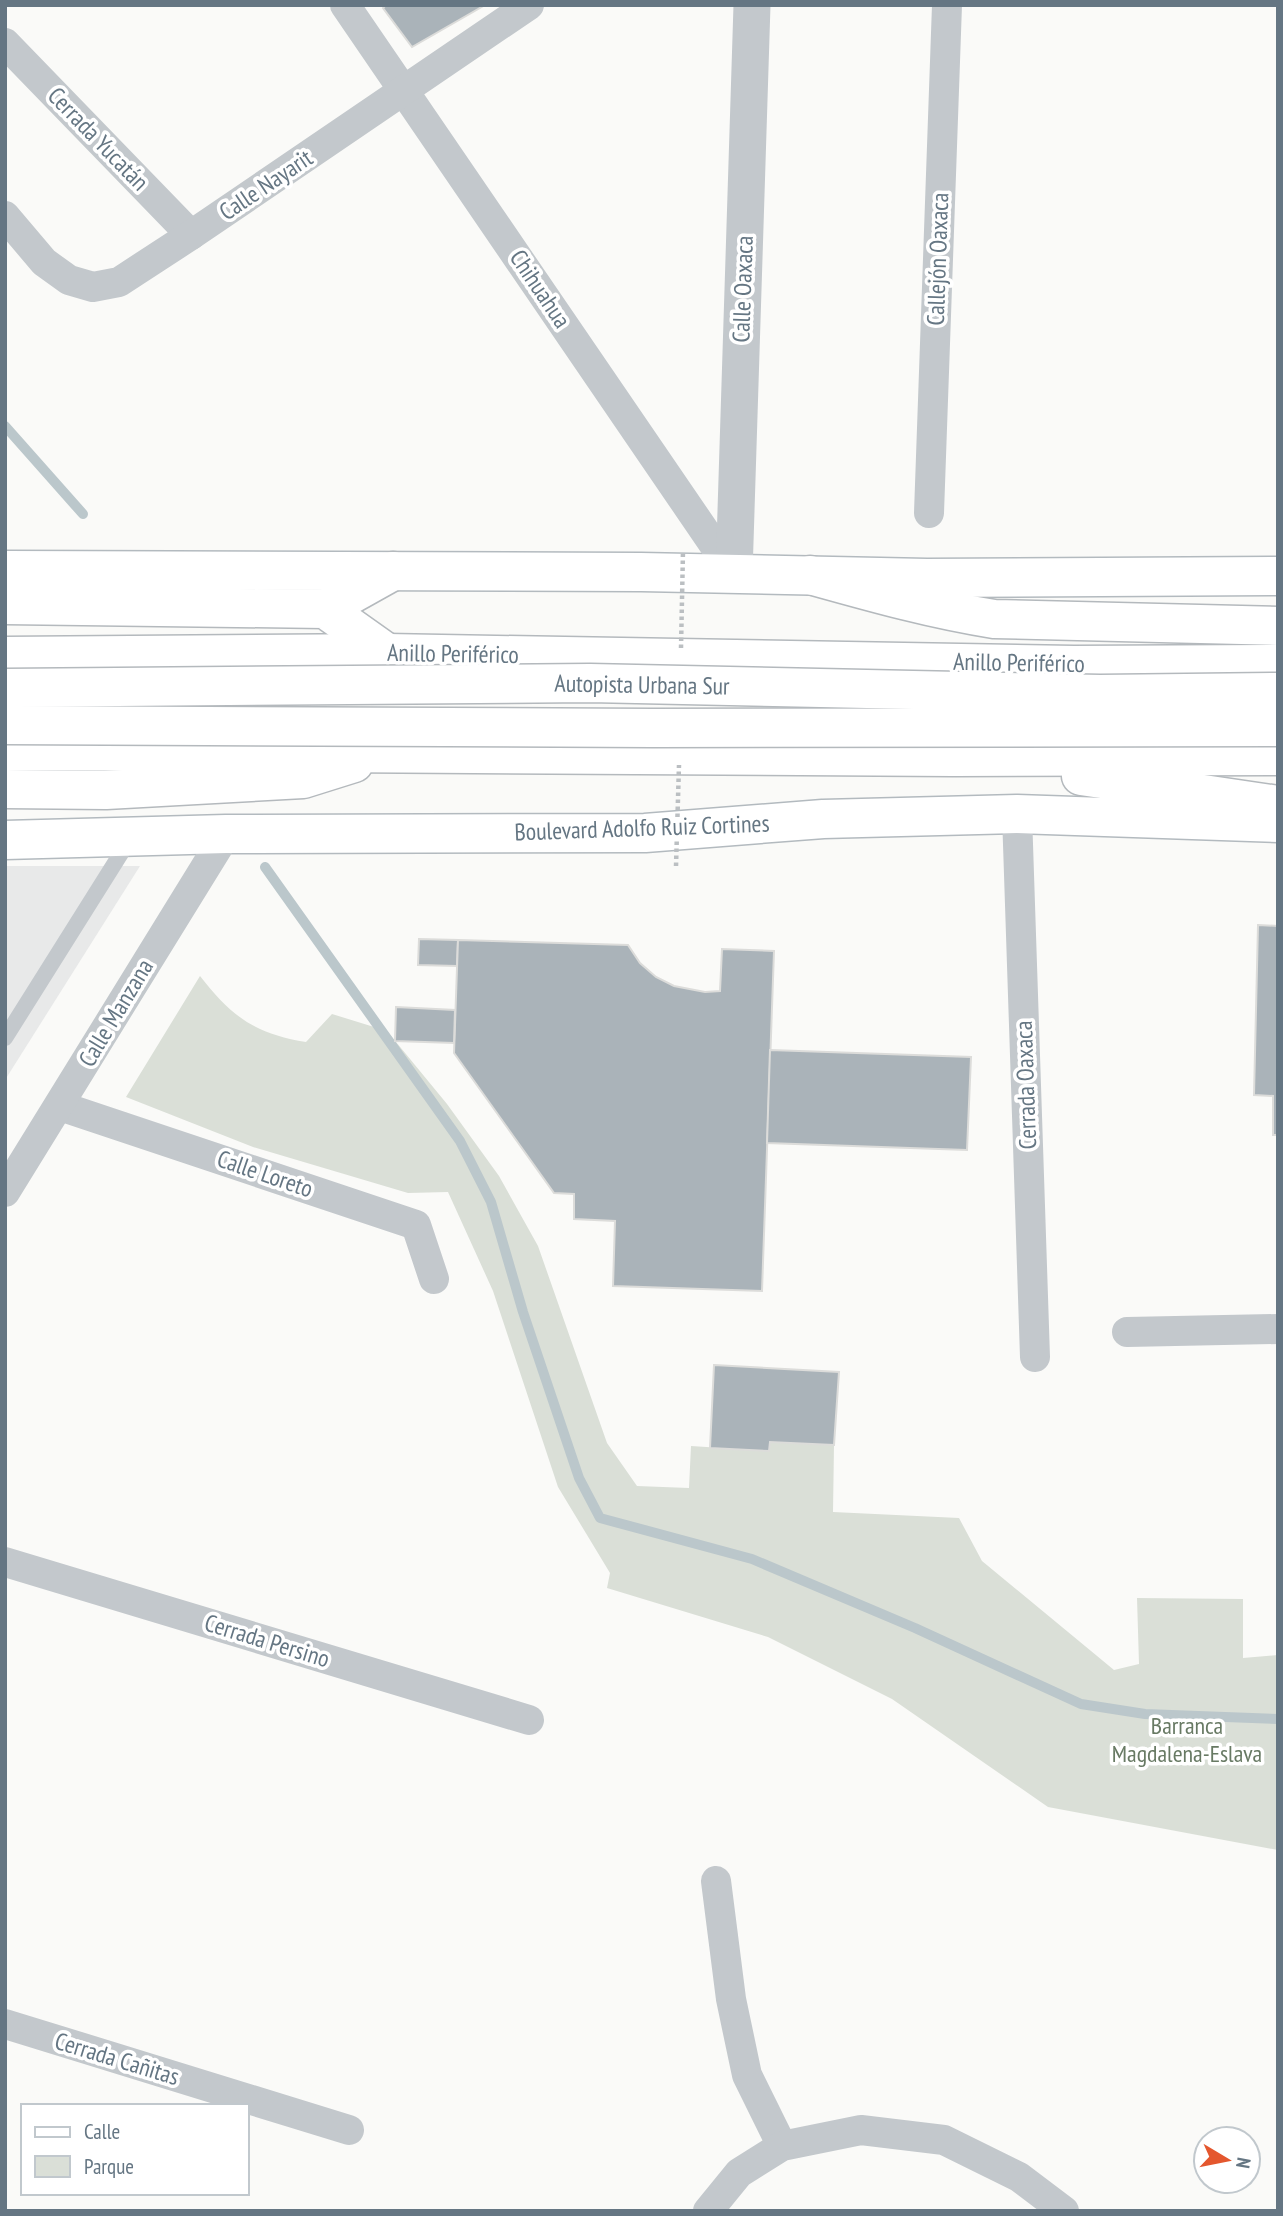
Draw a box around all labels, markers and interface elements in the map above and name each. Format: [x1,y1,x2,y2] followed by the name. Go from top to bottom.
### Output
[41,80,155,197] street label: Cerrada Yucatán
[213,142,319,227] street label: Calle Nayarit
[920,192,955,326] street label: Callejón Oaxaca
[725,235,760,343] street label: Calle Oaxaca
[503,244,578,334] street label: Chihuahua
[387,637,519,670] street label: Anillo Periférico
[953,646,1085,679] street label: Anillo Periférico
[554,667,730,702] street label: Autopista Urbana Sur
[514,808,770,847] street label: Boulevard Adolfo Ruiz Cortines
[71,953,160,1072] street label: Calle Manzana
[1008,1020,1043,1150] street label: Cerrada Oaxaca
[213,1143,317,1204] street label: Calle Loreto
[201,1607,333,1674] street label: Cerrada Persino
[1112,1710,1262,1769] park label: Barranca Magdalena-Eslava
[51,2025,183,2092] street label: Cerrada Cañitas
[21,2104,248,2195] legend
[84,2118,120,2145] text: Calle
[1192,2125,1262,2195] north arrow
[84,2153,134,2180] text: Parque
[1231,2156,1256,2170] text: N

